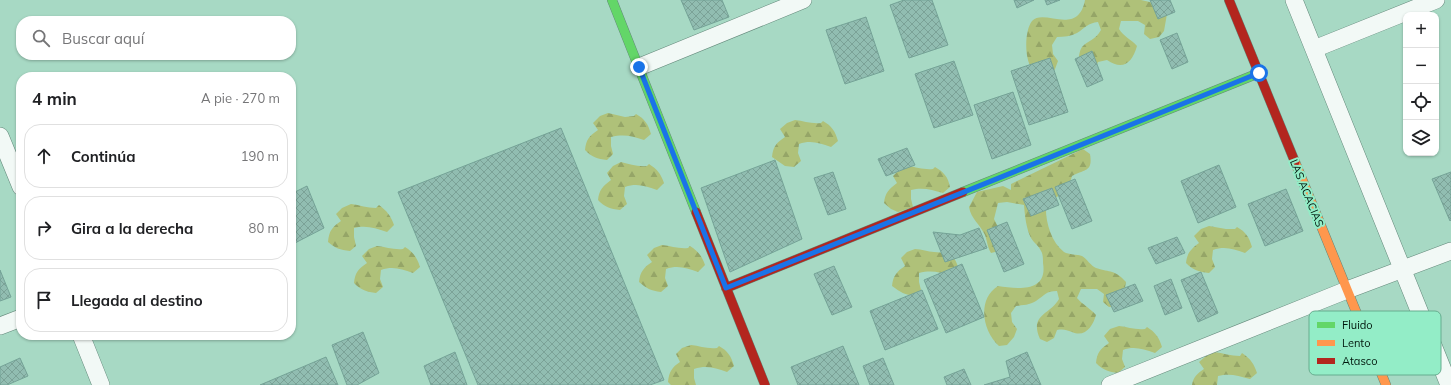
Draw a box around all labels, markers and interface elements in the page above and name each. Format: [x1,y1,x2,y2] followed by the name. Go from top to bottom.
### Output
[1403,12,1439,156] map controls
[1403,12,1439,48] button: +
[16,16,296,60] search box
[30,27,52,49] icon: search
[62,29,144,48] text: Buscar aquí
[1403,48,1439,84] button: −
[630,58,648,76] route end
[1250,64,1268,82] route start
[1403,84,1439,120] button: locate
[32,88,77,109] text: 4 min
[201,90,280,106] text: A pie · 270 m
[1403,120,1439,156] button: layers
[33,145,55,167] icon: ahead
[71,147,136,166] text: Continúa
[241,148,279,164] text: 190 m
[1287,157,1327,229] street label: LAS ACACIAS
[33,217,55,239] icon: right
[71,219,193,238] text: Gira a la derecha
[249,220,279,236] text: 80 m
[33,289,55,311] icon: arrive
[71,291,203,310] text: Llegada al destino
[1309,311,1441,375] legend
[1342,318,1373,332] text: Fluido
[1342,336,1370,350] text: Lento
[1342,354,1377,368] text: Atasco

